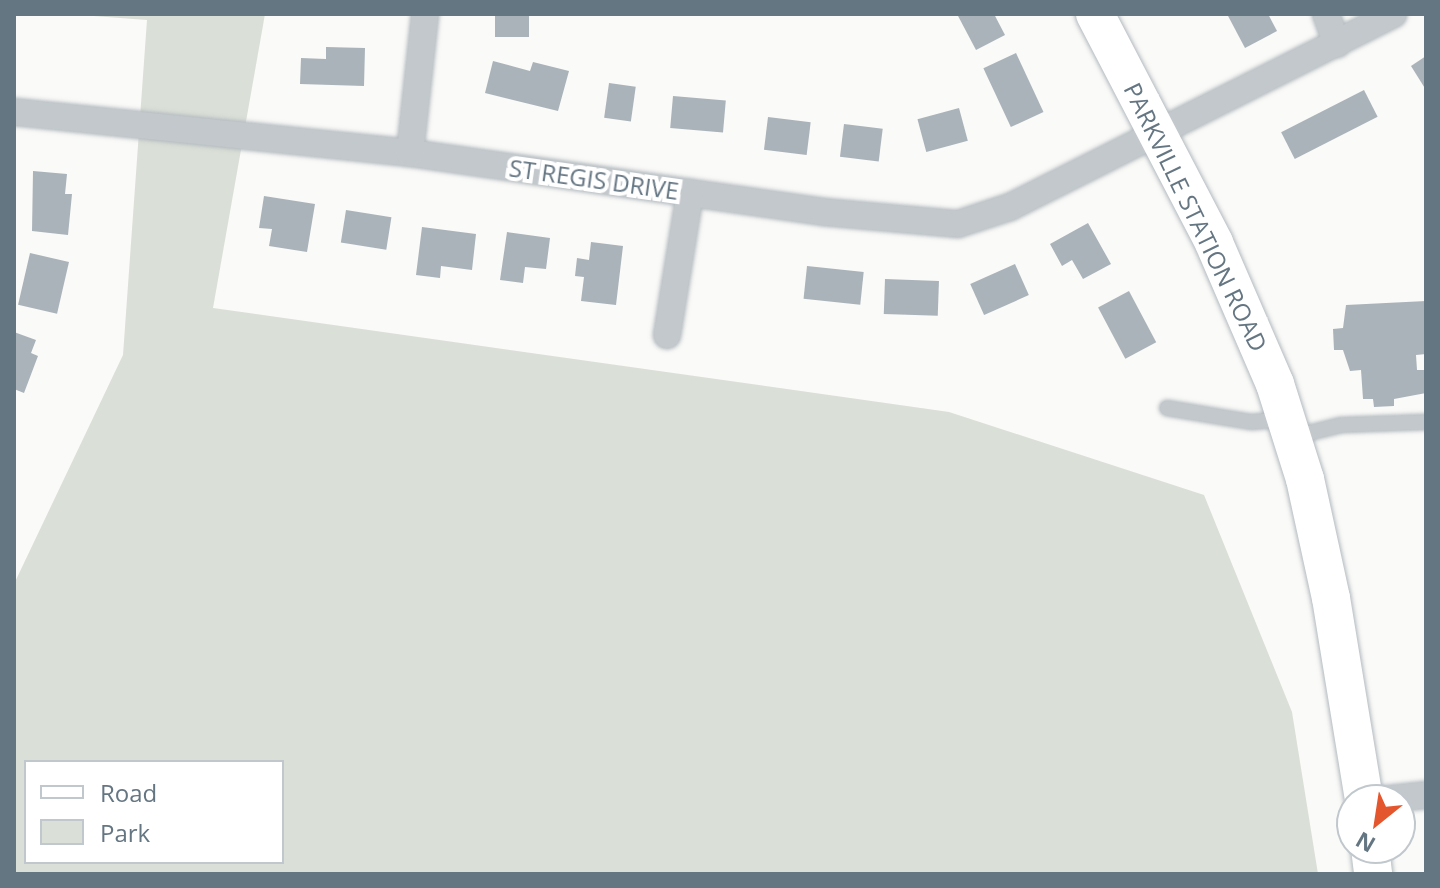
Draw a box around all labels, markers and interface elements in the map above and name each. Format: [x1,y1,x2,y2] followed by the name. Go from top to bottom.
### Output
[1118,78,1274,356] street label: PARKVILLE STATION ROAD
[507,153,681,205] street label: ST REGIS DRIVE
[24,760,284,864] legend
[100,776,157,809] text: Road
[1336,784,1416,864] north arrow
[100,816,150,849] text: Park
[1350,826,1380,861] text: N

